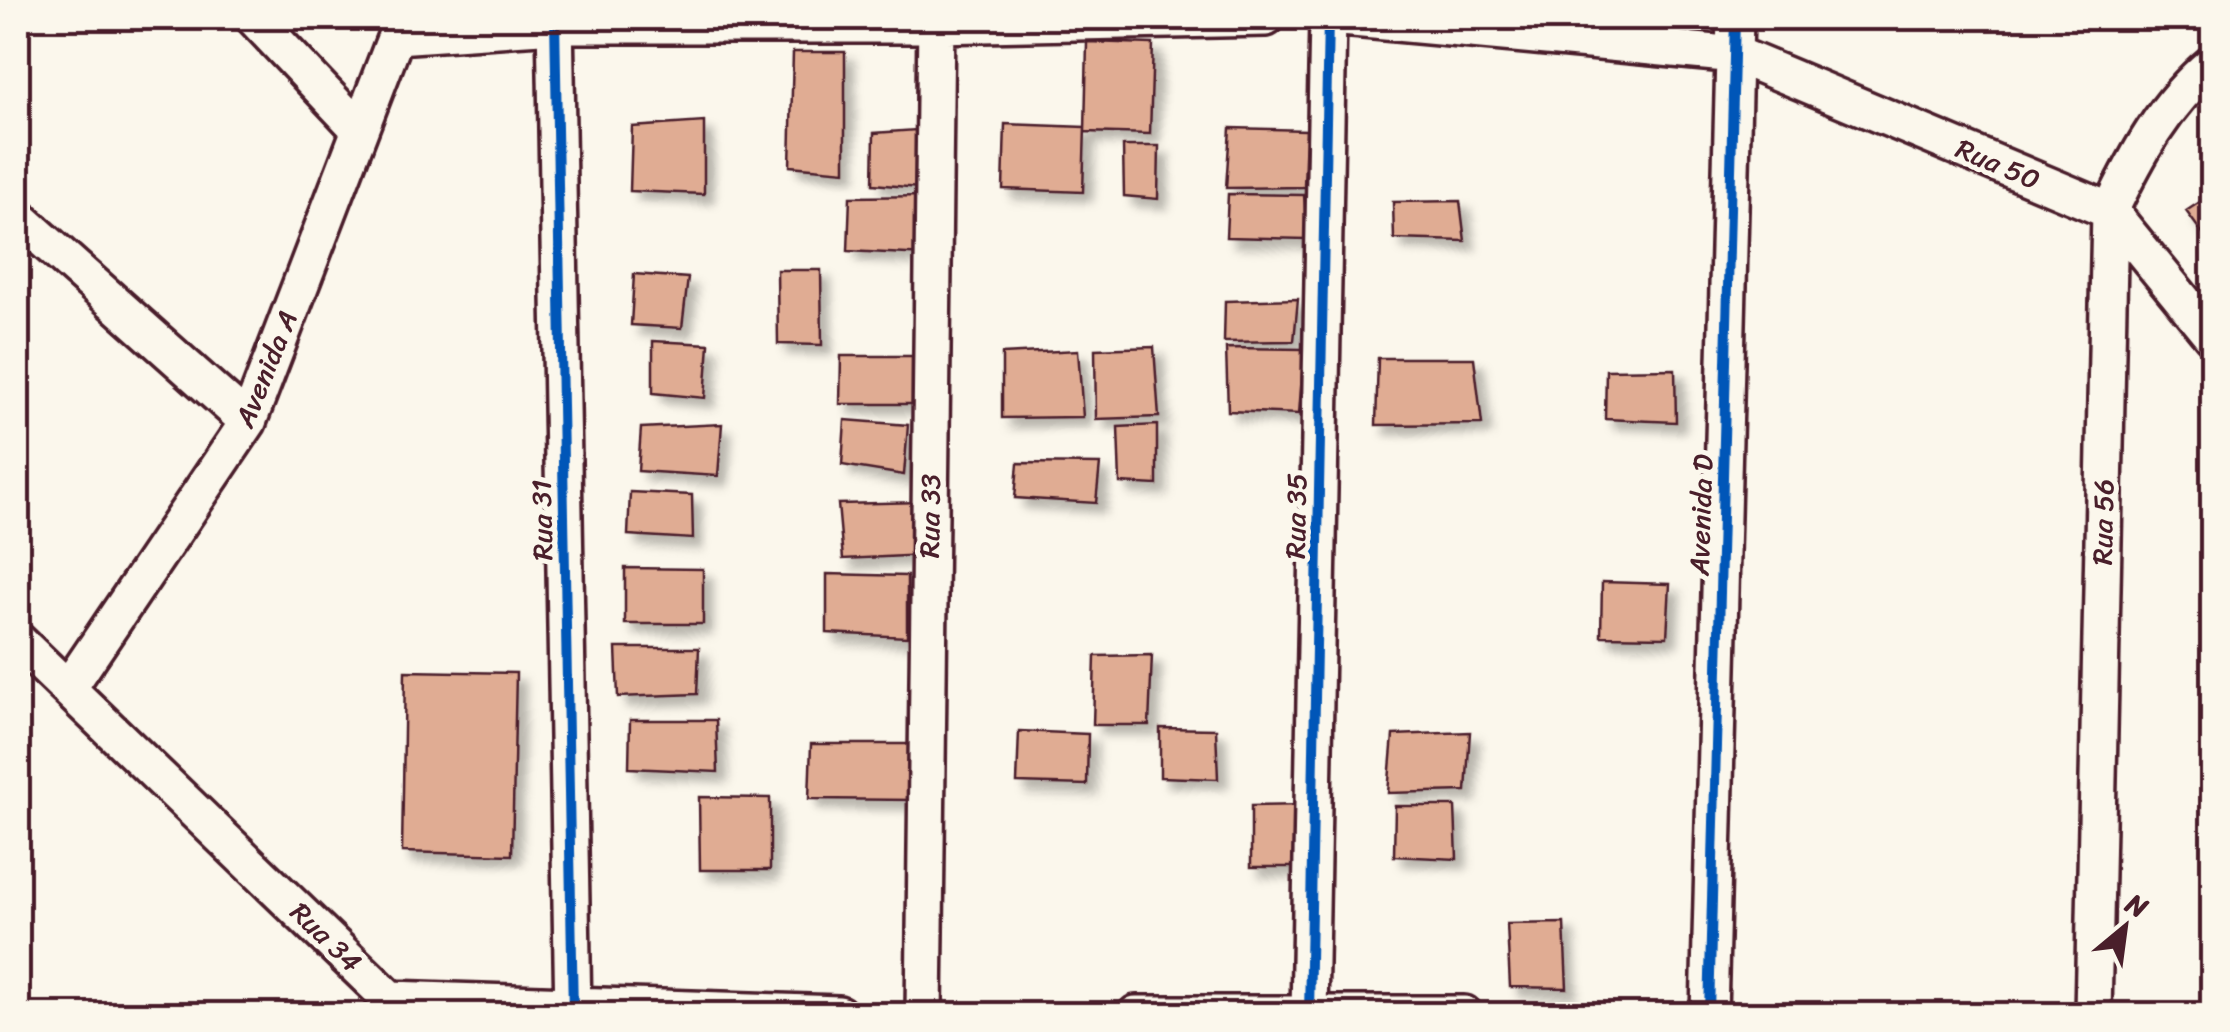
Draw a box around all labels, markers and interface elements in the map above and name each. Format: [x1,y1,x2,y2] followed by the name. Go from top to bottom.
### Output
[1948,124,2048,204] street label: Rua 50
[220,303,312,436] street label: Avenida A
[1674,453,1728,578] street label: Avenida D
[1271,473,1321,559] street label: Rua 35
[905,474,955,558] street label: Rua 33
[2078,478,2128,566] street label: Rua 56
[517,479,567,561] street label: Rua 31
[2075,877,2175,977] north arrow
[2116,879,2158,932] text: N
[278,889,374,985] street label: Rua 34

